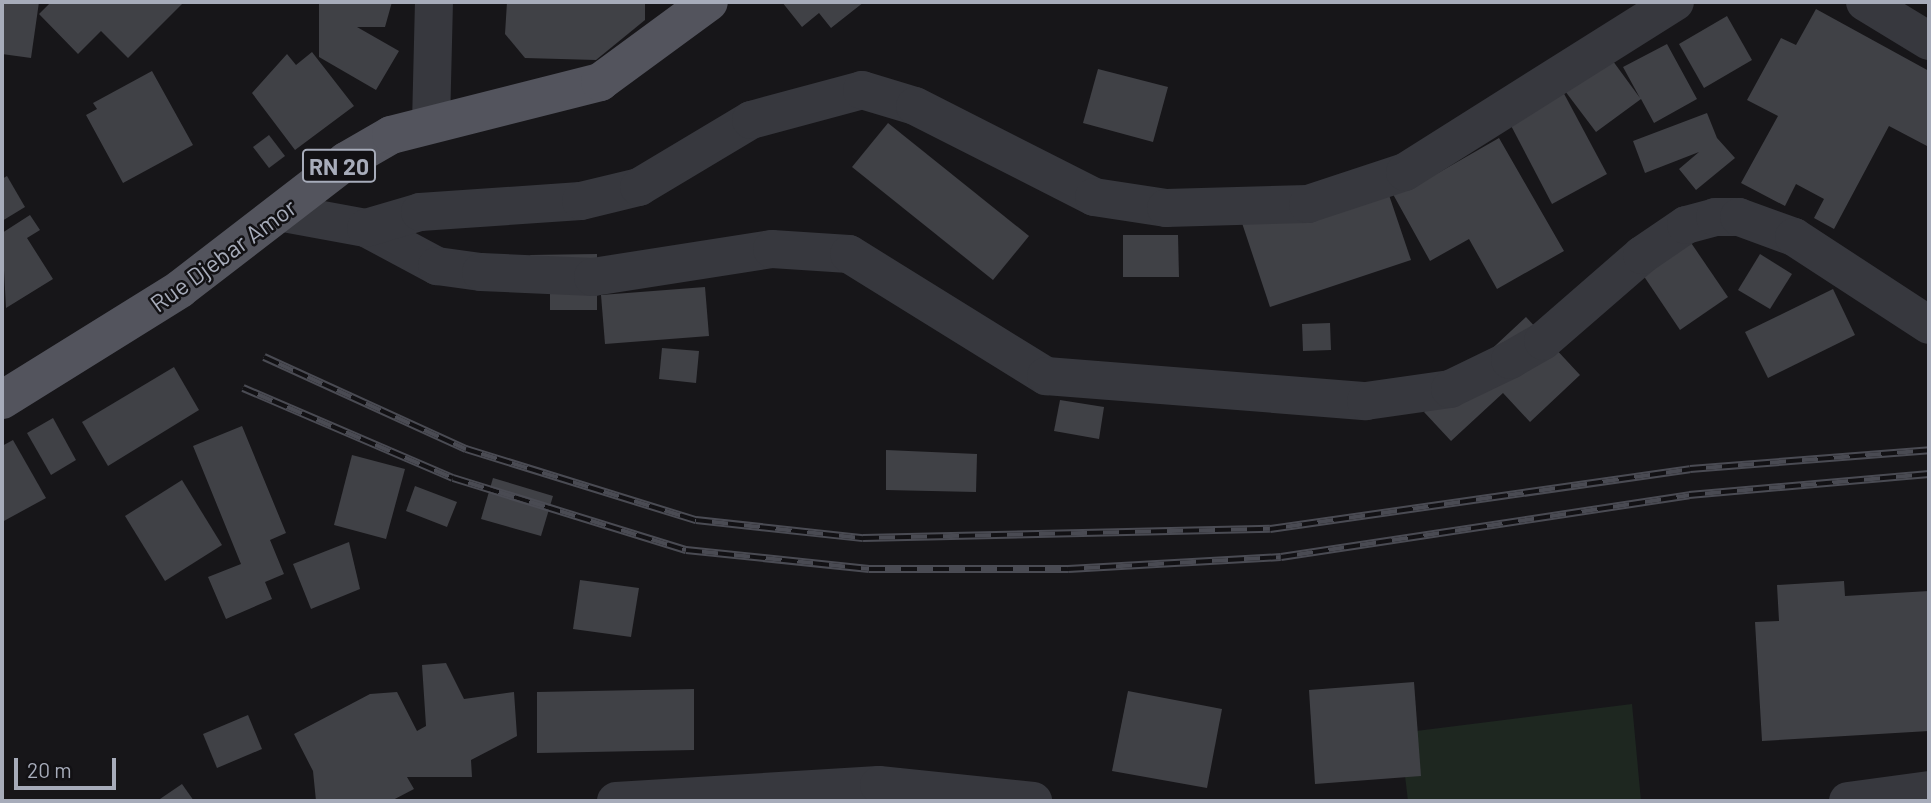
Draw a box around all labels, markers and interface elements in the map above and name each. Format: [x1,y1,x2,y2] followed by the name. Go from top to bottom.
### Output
[300,146,378,186] road number: RN 20
[144,192,302,318] street label: Rue Djebar Amor
[18,744,119,788] scale bar
[27,757,72,782] text: 20 m

